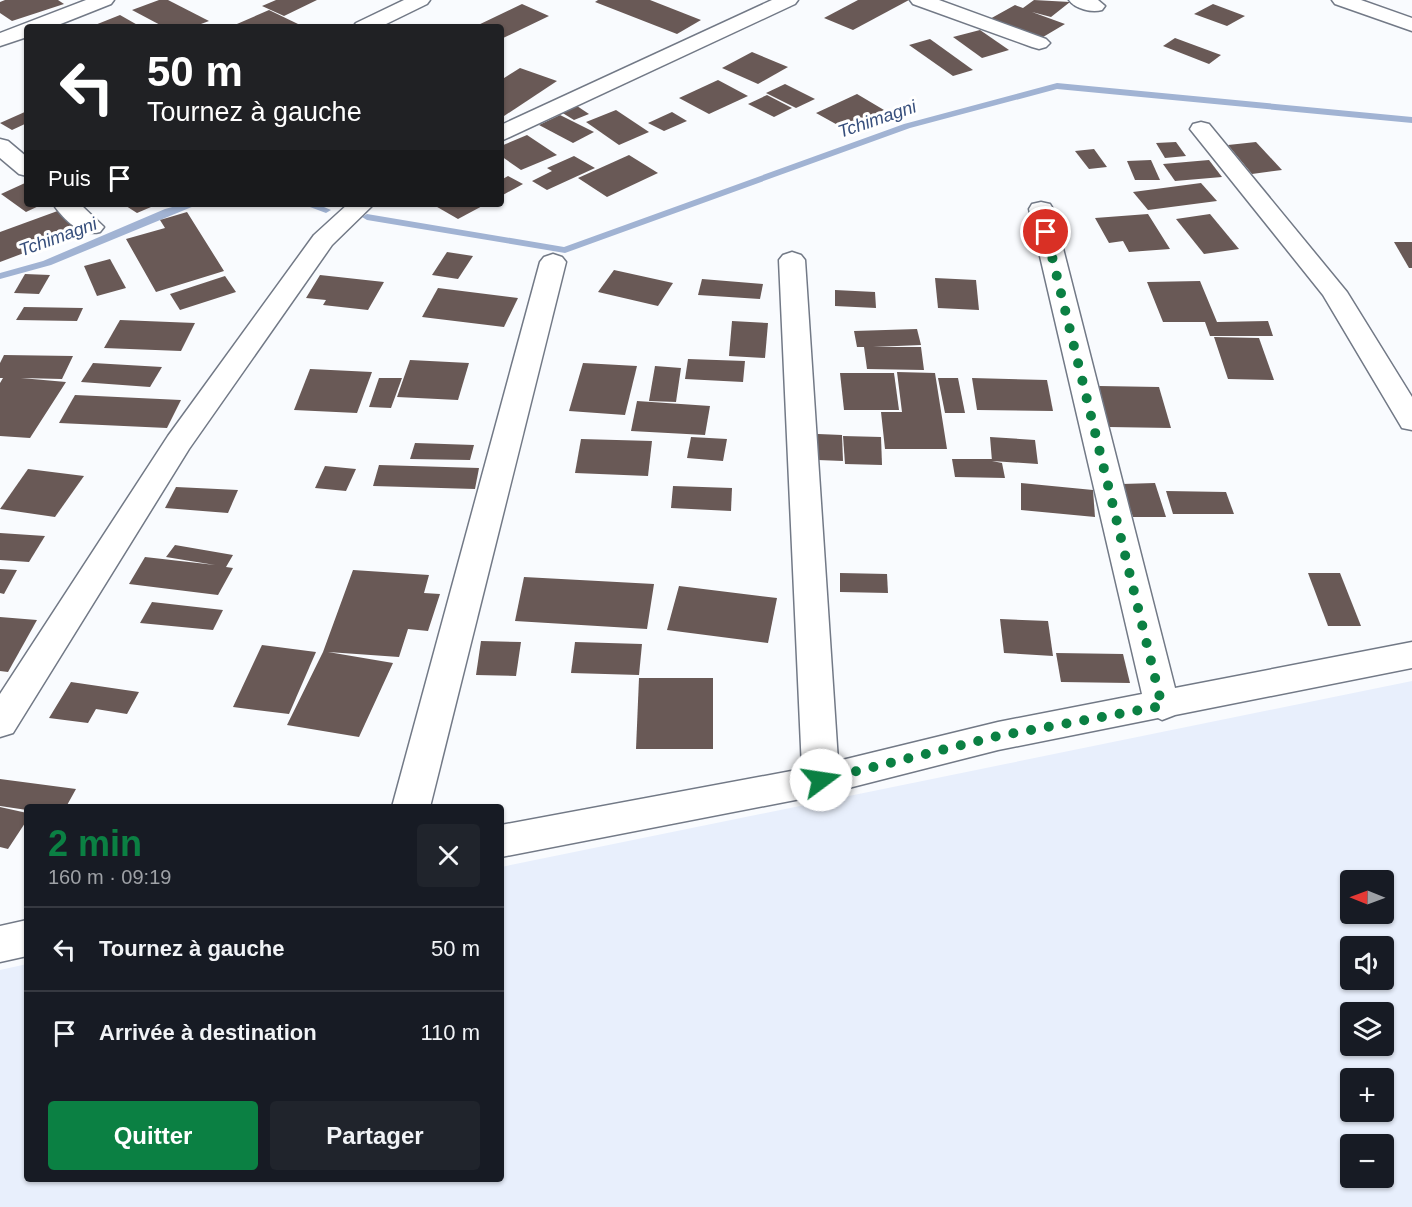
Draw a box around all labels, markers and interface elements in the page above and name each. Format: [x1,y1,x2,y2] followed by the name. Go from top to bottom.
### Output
[48,48,126,126] icon: left
[147,48,243,95] text: 50 m
[835,96,920,142] water label: Tchimagni
[147,97,362,127] text: Tournez à gauche
[103,162,136,195] icon: arrive
[48,166,91,191] text: Puis
[1020,206,1071,257] pin
[16,213,101,260] water label: Tchimagni
[1029,215,1062,248] icon: arrive
[789,748,853,812] position arrow
[48,823,142,864] text: 2 min
[417,824,480,887] button: close
[48,866,171,888] text: 160 m · 09:19
[1340,870,1394,924] north arrow
[1340,870,1394,1188] map controls
[48,933,81,966] icon: left
[99,936,284,961] text: Tournez à gauche
[431,936,480,961] text: 50 m
[1340,936,1394,990] button: sound
[1340,1002,1394,1056] button: layers
[48,1017,81,1050] icon: arrive
[99,1020,317,1045] text: Arrivée à destination
[420,1020,480,1045] text: 110 m
[1340,1068,1394,1122] button: +
[48,1101,258,1170] button: Quitter
[270,1101,480,1170] button: Partager
[1340,1134,1394,1188] button: −

